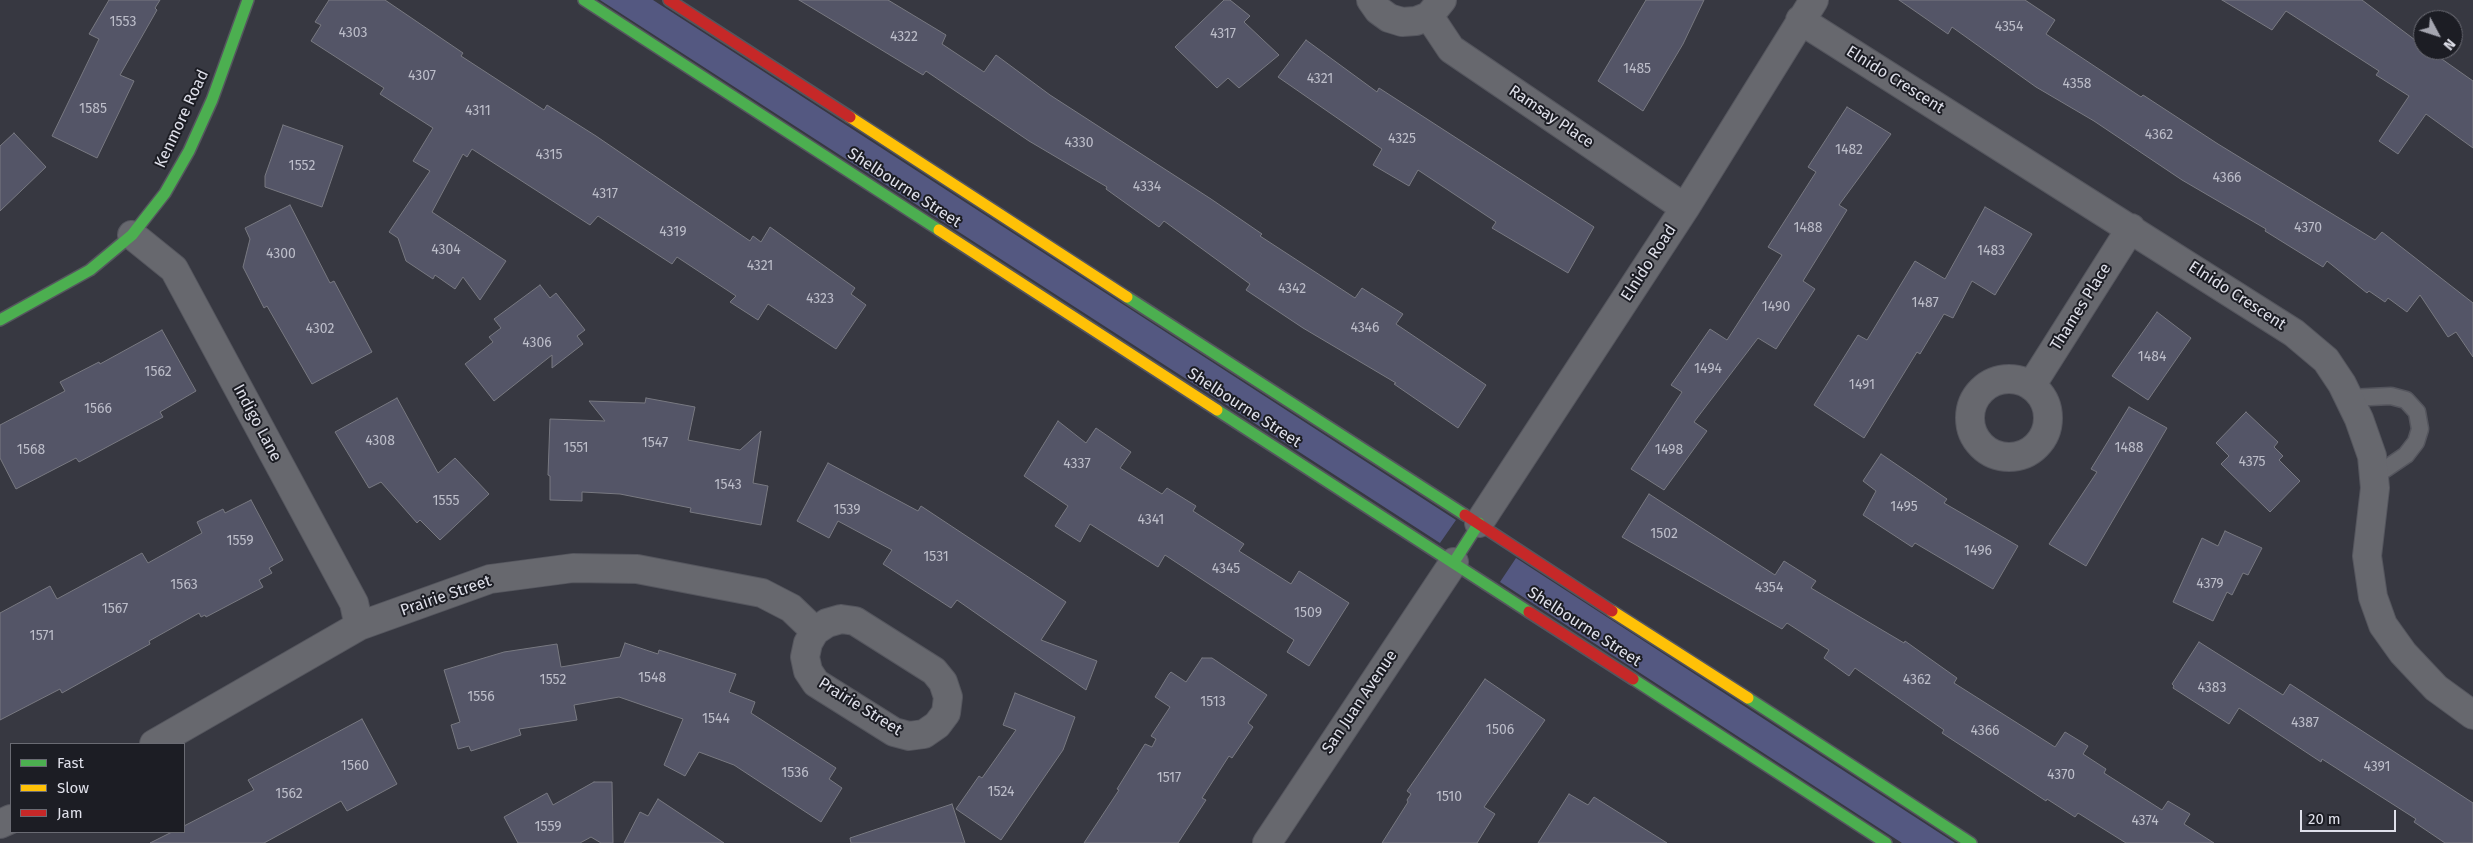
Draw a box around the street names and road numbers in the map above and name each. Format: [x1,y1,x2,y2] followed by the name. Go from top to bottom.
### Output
[1842,42,1948,118] street label: Elnido Crescent
[151,67,213,171] street label: Kenmore Road
[1505,82,1597,152] street label: Ramsay Place
[844,144,964,232] street label: Shelbourne Street
[1617,221,1681,305] street label: Elnido Road
[2185,257,2289,335] street label: Elnido Crescent
[2047,260,2115,354] street label: Thames Place
[1184,364,1304,452] street label: Shelbourne Street
[229,381,285,465] street label: Indigo Lane
[398,571,494,621] street label: Prairie Street
[1524,583,1644,671] street label: Shelbourne Street
[1318,647,1402,757] street label: San Juan Avenue
[815,674,905,740] street label: Prairie Street

